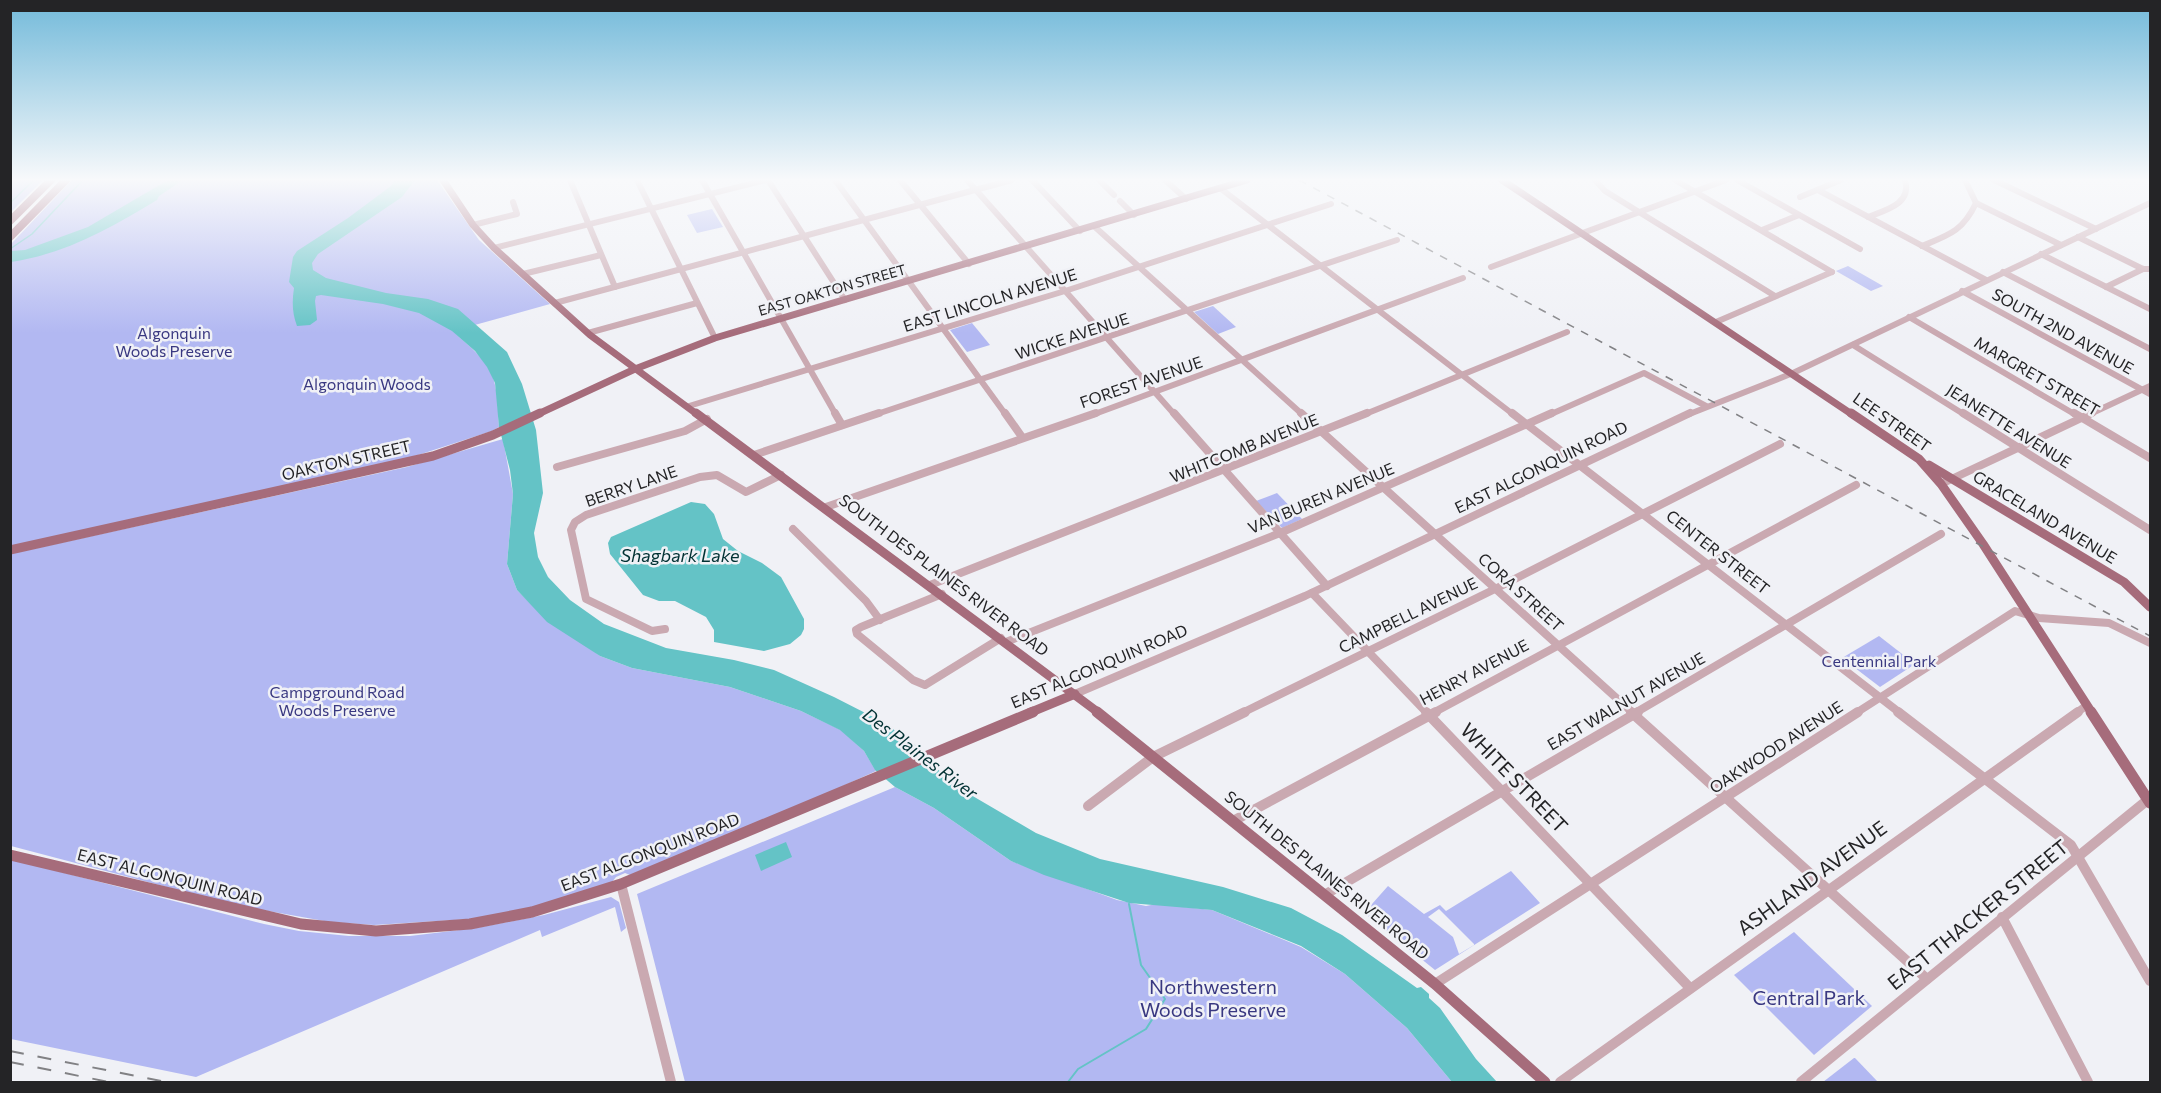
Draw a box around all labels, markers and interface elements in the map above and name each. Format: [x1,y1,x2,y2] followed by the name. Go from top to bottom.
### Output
[756,260,908,319] street label: EAST OAKTON STREET
[901,264,1079,335] street label: EAST LINCOLN AVENUE
[1989,284,2137,377] street label: SOUTH 2ND AVENUE
[1012,308,1131,363] street label: WICKE AVENUE
[116,323,232,360] park label: Algonquin Woods Preserve
[1971,332,2103,419] street label: MARGRET STREET
[1077,352,1205,411] street label: FOREST AVENUE
[303,374,431,393] park label: Algonquin Woods
[1943,380,2075,472] street label: JEANETTE AVENUE
[1850,388,1935,455] street label: LEE STREET
[1167,409,1321,486] street label: WHITCOMB AVENUE
[1451,416,1630,517] street label: EAST ALGONQUIN ROAD
[280,435,412,484] street label: OAKTON STREET
[1245,458,1397,537] street label: VAN BUREN AVENUE
[582,461,679,510] street label: BERRY LANE
[1970,466,2121,567] street label: GRACELAND AVENUE
[836,490,1053,660] street label: SOUTH DES PLAINES RIVER ROAD
[1663,505,1774,598] street label: CENTER STREET
[620,544,740,566] water label: Shagbark Lake
[1475,548,1568,635] street label: CORA STREET
[1335,573,1480,656] street label: CAMPBELL AVENUE
[1008,620,1190,711] street label: EAST ALGONQUIN ROAD
[1416,635,1532,708] street label: HENRY AVENUE
[1543,648,1708,754] street label: EAST WALNUT AVENUE
[1822,651,1937,670] park label: Centennial Park
[270,682,404,719] park label: Campground Road Woods Preserve
[1706,696,1846,797] street label: OAKWOOD AVENUE
[859,703,983,804] water label: Des Plaines River
[1456,717,1573,837] street label: WHITE STREET
[1221,786,1433,963] street label: SOUTH DES PLAINES RIVER ROAD
[558,809,742,894] street label: EAST ALGONQUIN ROAD
[1732,815,1891,939] street label: ASHLAND AVENUE
[1882,834,2073,994] street label: EAST THACKER STREET
[76,844,265,909] street label: EAST ALGONQUIN ROAD
[1140,974,1286,1021] park label: Northwestern Woods Preserve
[1753,985,1866,1009] park label: Central Park

